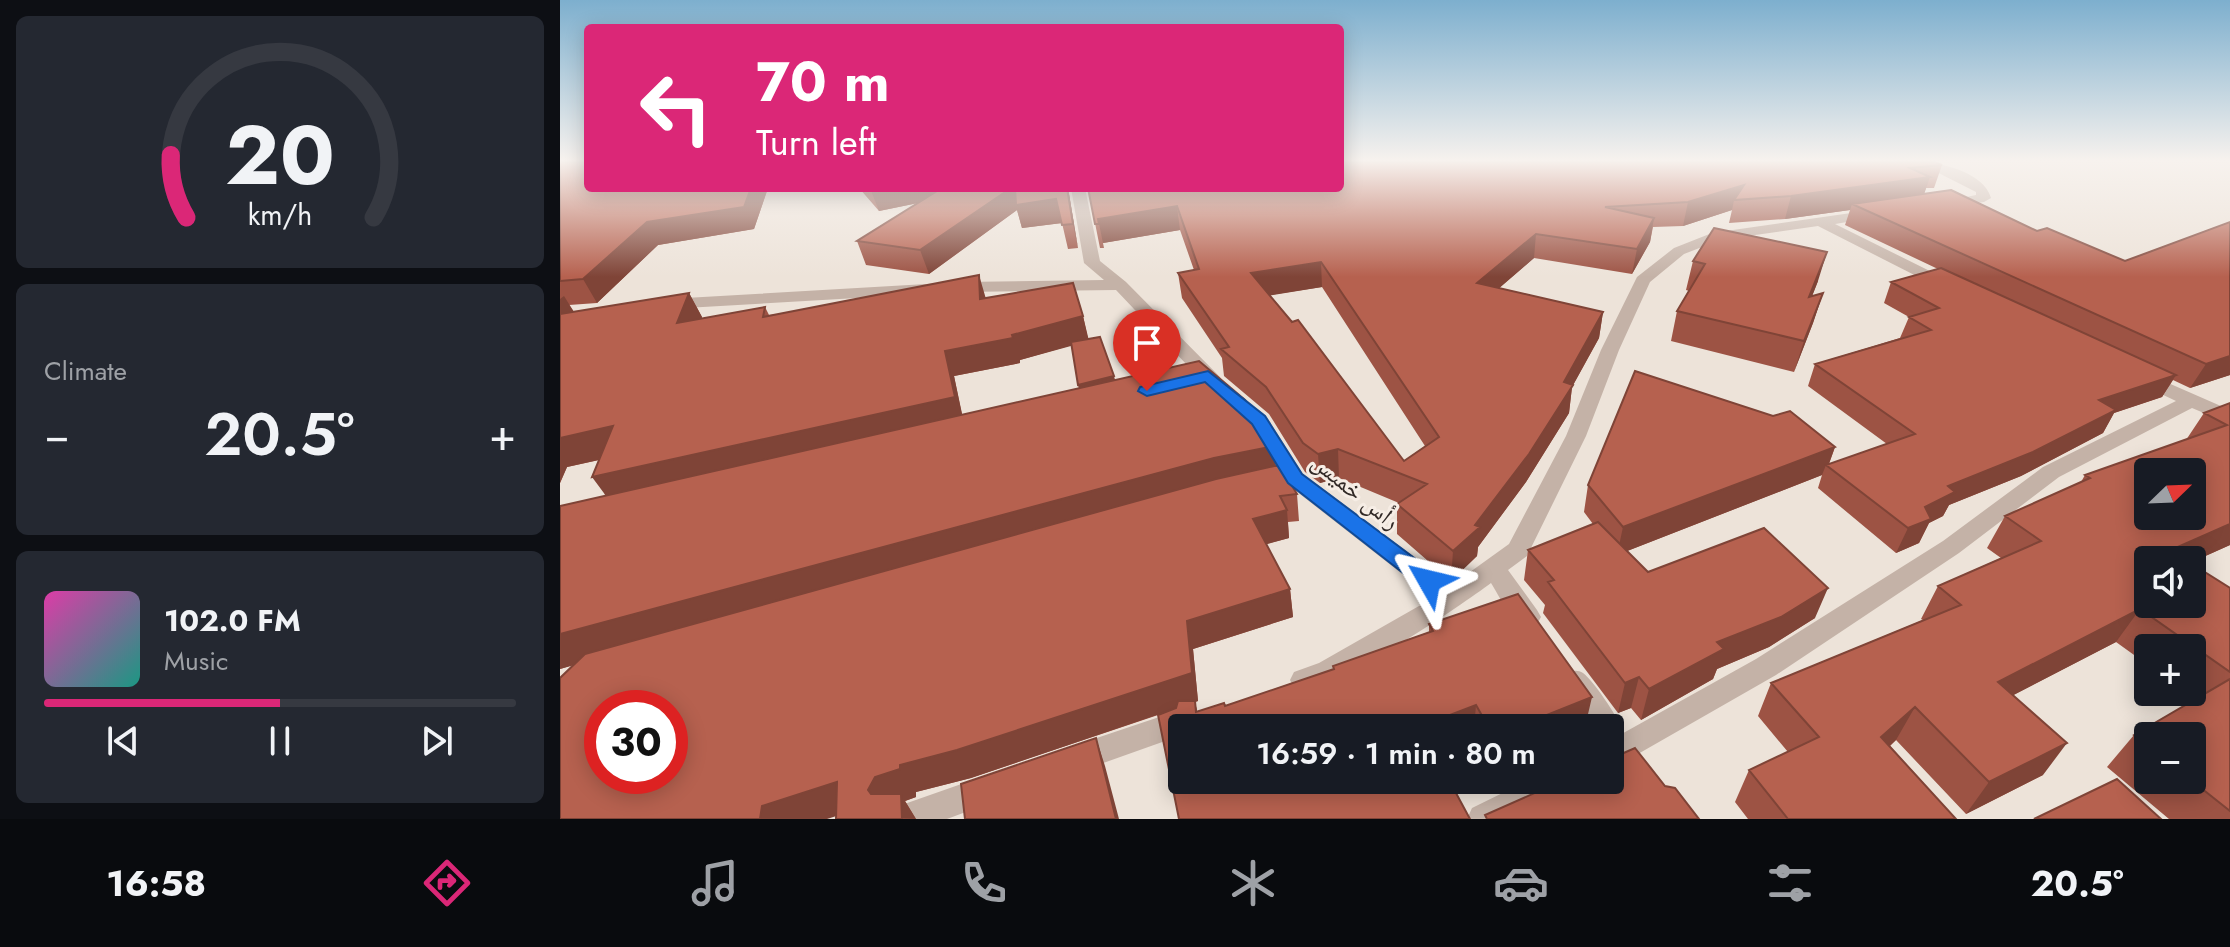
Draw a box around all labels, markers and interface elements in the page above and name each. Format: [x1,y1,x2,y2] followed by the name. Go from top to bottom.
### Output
[756,41,890,122] text: 70 m
[624,56,728,160] icon: left
[225,94,335,214] text: 20
[756,116,877,168] text: Turn left
[248,194,312,236] text: km/h
[1113,309,1181,391] pin
[1125,321,1169,365] icon: arrive
[44,352,127,390] text: Climate
[205,391,354,478] text: 20.5°
[44,403,70,467] text: −
[489,403,516,467] text: +
[1304,444,1408,538] street label: رأس خميس
[2134,458,2206,530] north arrow
[2134,458,2206,794] map controls
[1387,539,1471,623] position arrow
[2134,546,2206,618] button: sound
[164,599,301,642] text: 102.0 FM
[2134,634,2206,706] button: +
[164,642,228,680] text: Music
[584,690,688,794] speed limit sign: 30
[101,719,145,763] icon: previous
[258,719,302,763] icon: pause
[415,719,459,763] icon: next
[2134,722,2206,794] button: −
[1256,732,1536,775] text: 16:59 · 1 min · 80 m
[419,855,475,911] icon: directions
[687,855,743,911] icon: music
[956,855,1012,911] icon: phone
[1225,855,1281,911] icon: climate
[1493,855,1549,911] icon: car
[1762,855,1818,911] icon: filters
[106,857,206,909] text: 16:58
[2031,857,2124,909] text: 20.5°

